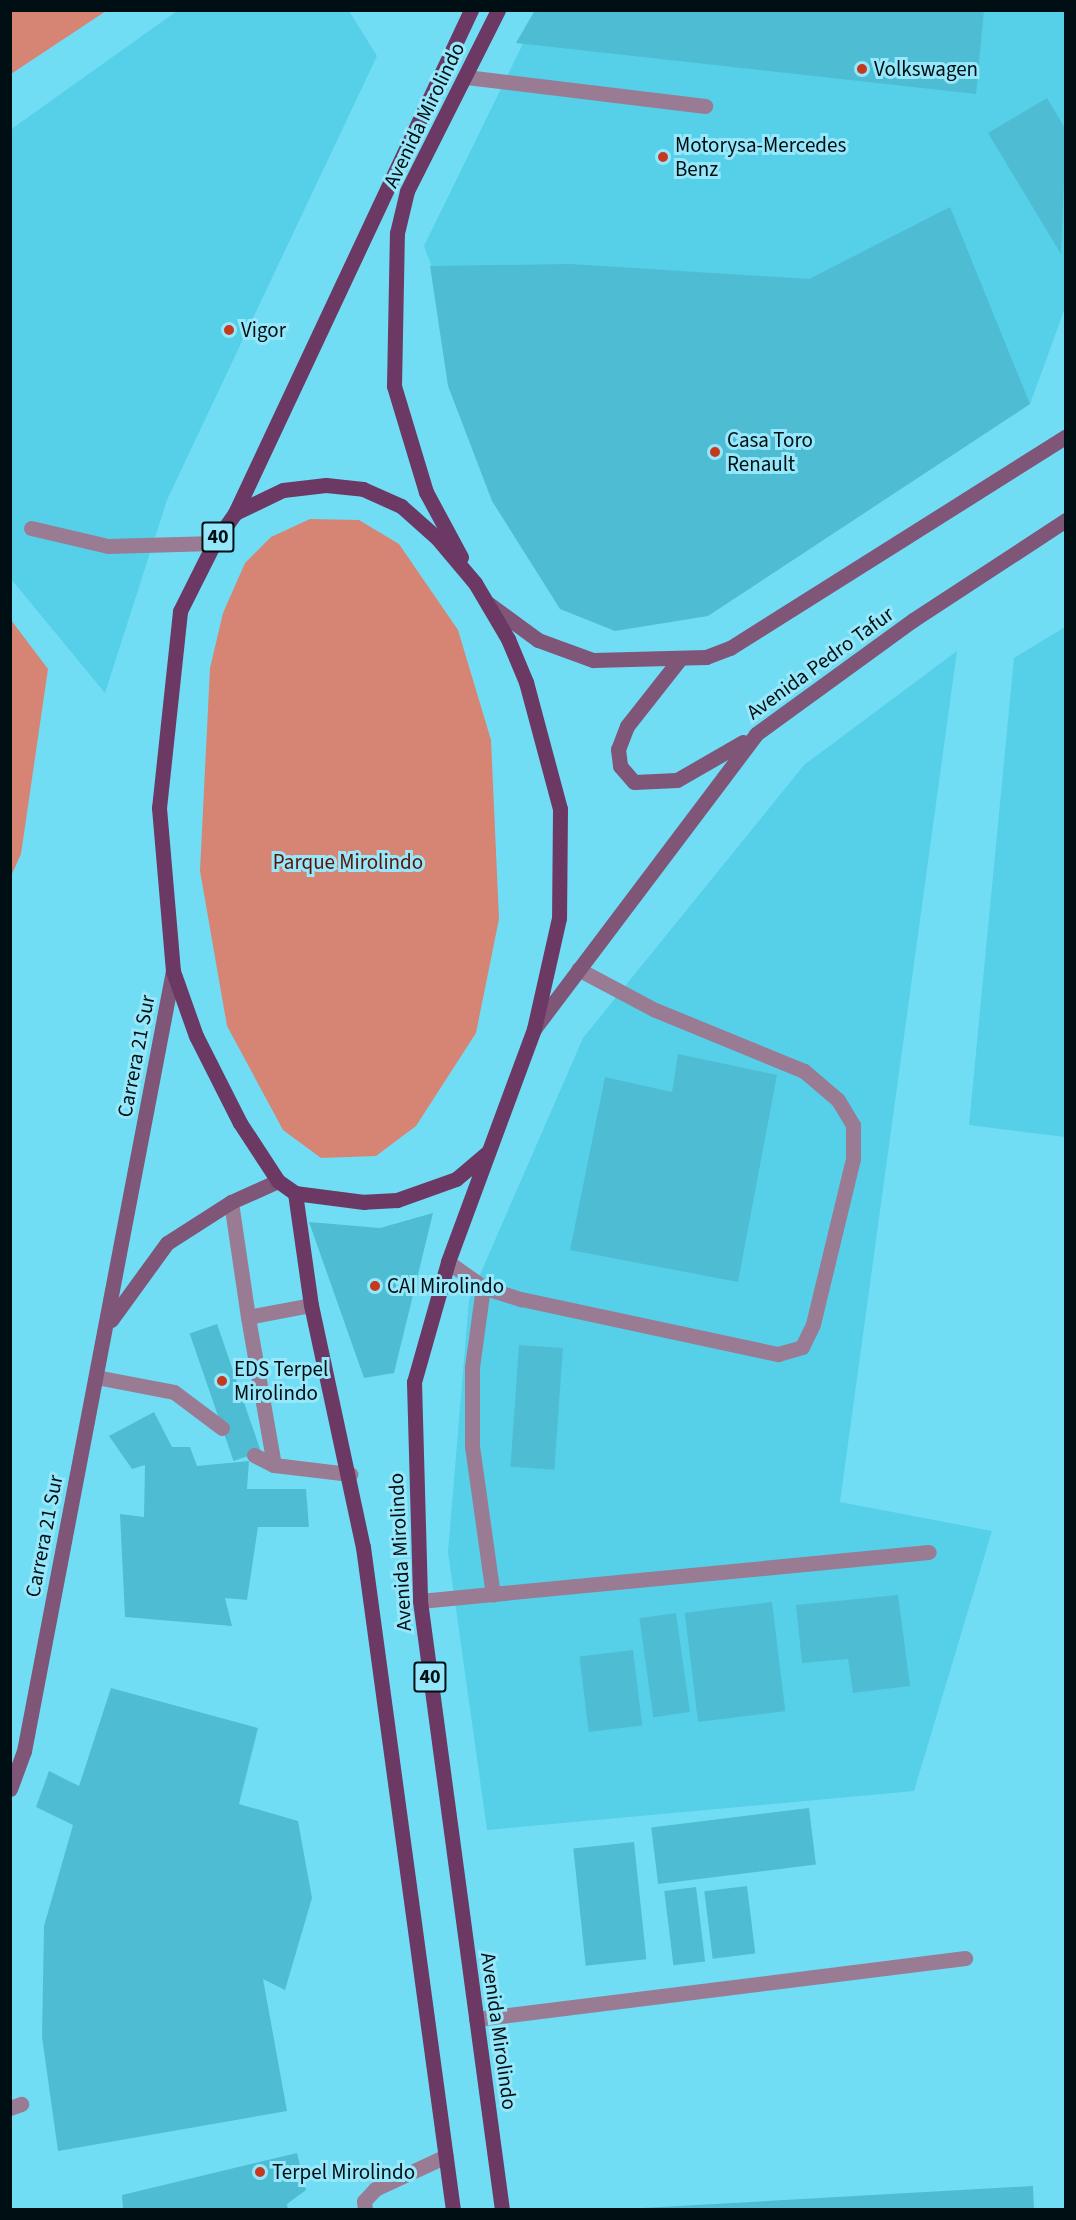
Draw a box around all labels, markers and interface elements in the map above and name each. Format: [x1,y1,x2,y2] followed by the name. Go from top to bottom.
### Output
[378,38,470,192] street label: Avenida Mirolindo
[874,56,978,82] place label: Volkswagen
[855,62,869,76] marker: Volkswagen
[675,132,846,182] place label: Motorysa-Mercedes Benz
[656,150,670,164] marker: Motorysa-Mercedes Benz
[241,317,286,343] place label: Vigor
[222,323,236,337] marker: Vigor
[727,427,813,477] place label: Casa Toro Renault
[708,445,722,459] marker: Casa Toro Renault
[200,520,236,554] road number: 40
[741,601,899,725] street label: Avenida Pedro Tafur
[273,849,423,875] park label: Parque Mirolindo
[112,993,160,1119] street label: Carrera 21 Sur
[387,1273,504,1299] place label: CAI Mirolindo
[368,1279,382,1293] marker: CAI Mirolindo
[234,1356,328,1406] place label: EDS Terpel Mirolindo
[215,1374,229,1388] marker: EDS Terpel Mirolindo
[383,1472,417,1632] street label: Avenida Mirolindo
[20,1473,68,1599] street label: Carrera 21 Sur
[412,1660,448,1694] road number: 40
[475,1951,523,2111] street label: Avenida Mirolindo
[272,2159,415,2185] place label: Terpel Mirolindo
[253,2165,267,2179] marker: Terpel Mirolindo

